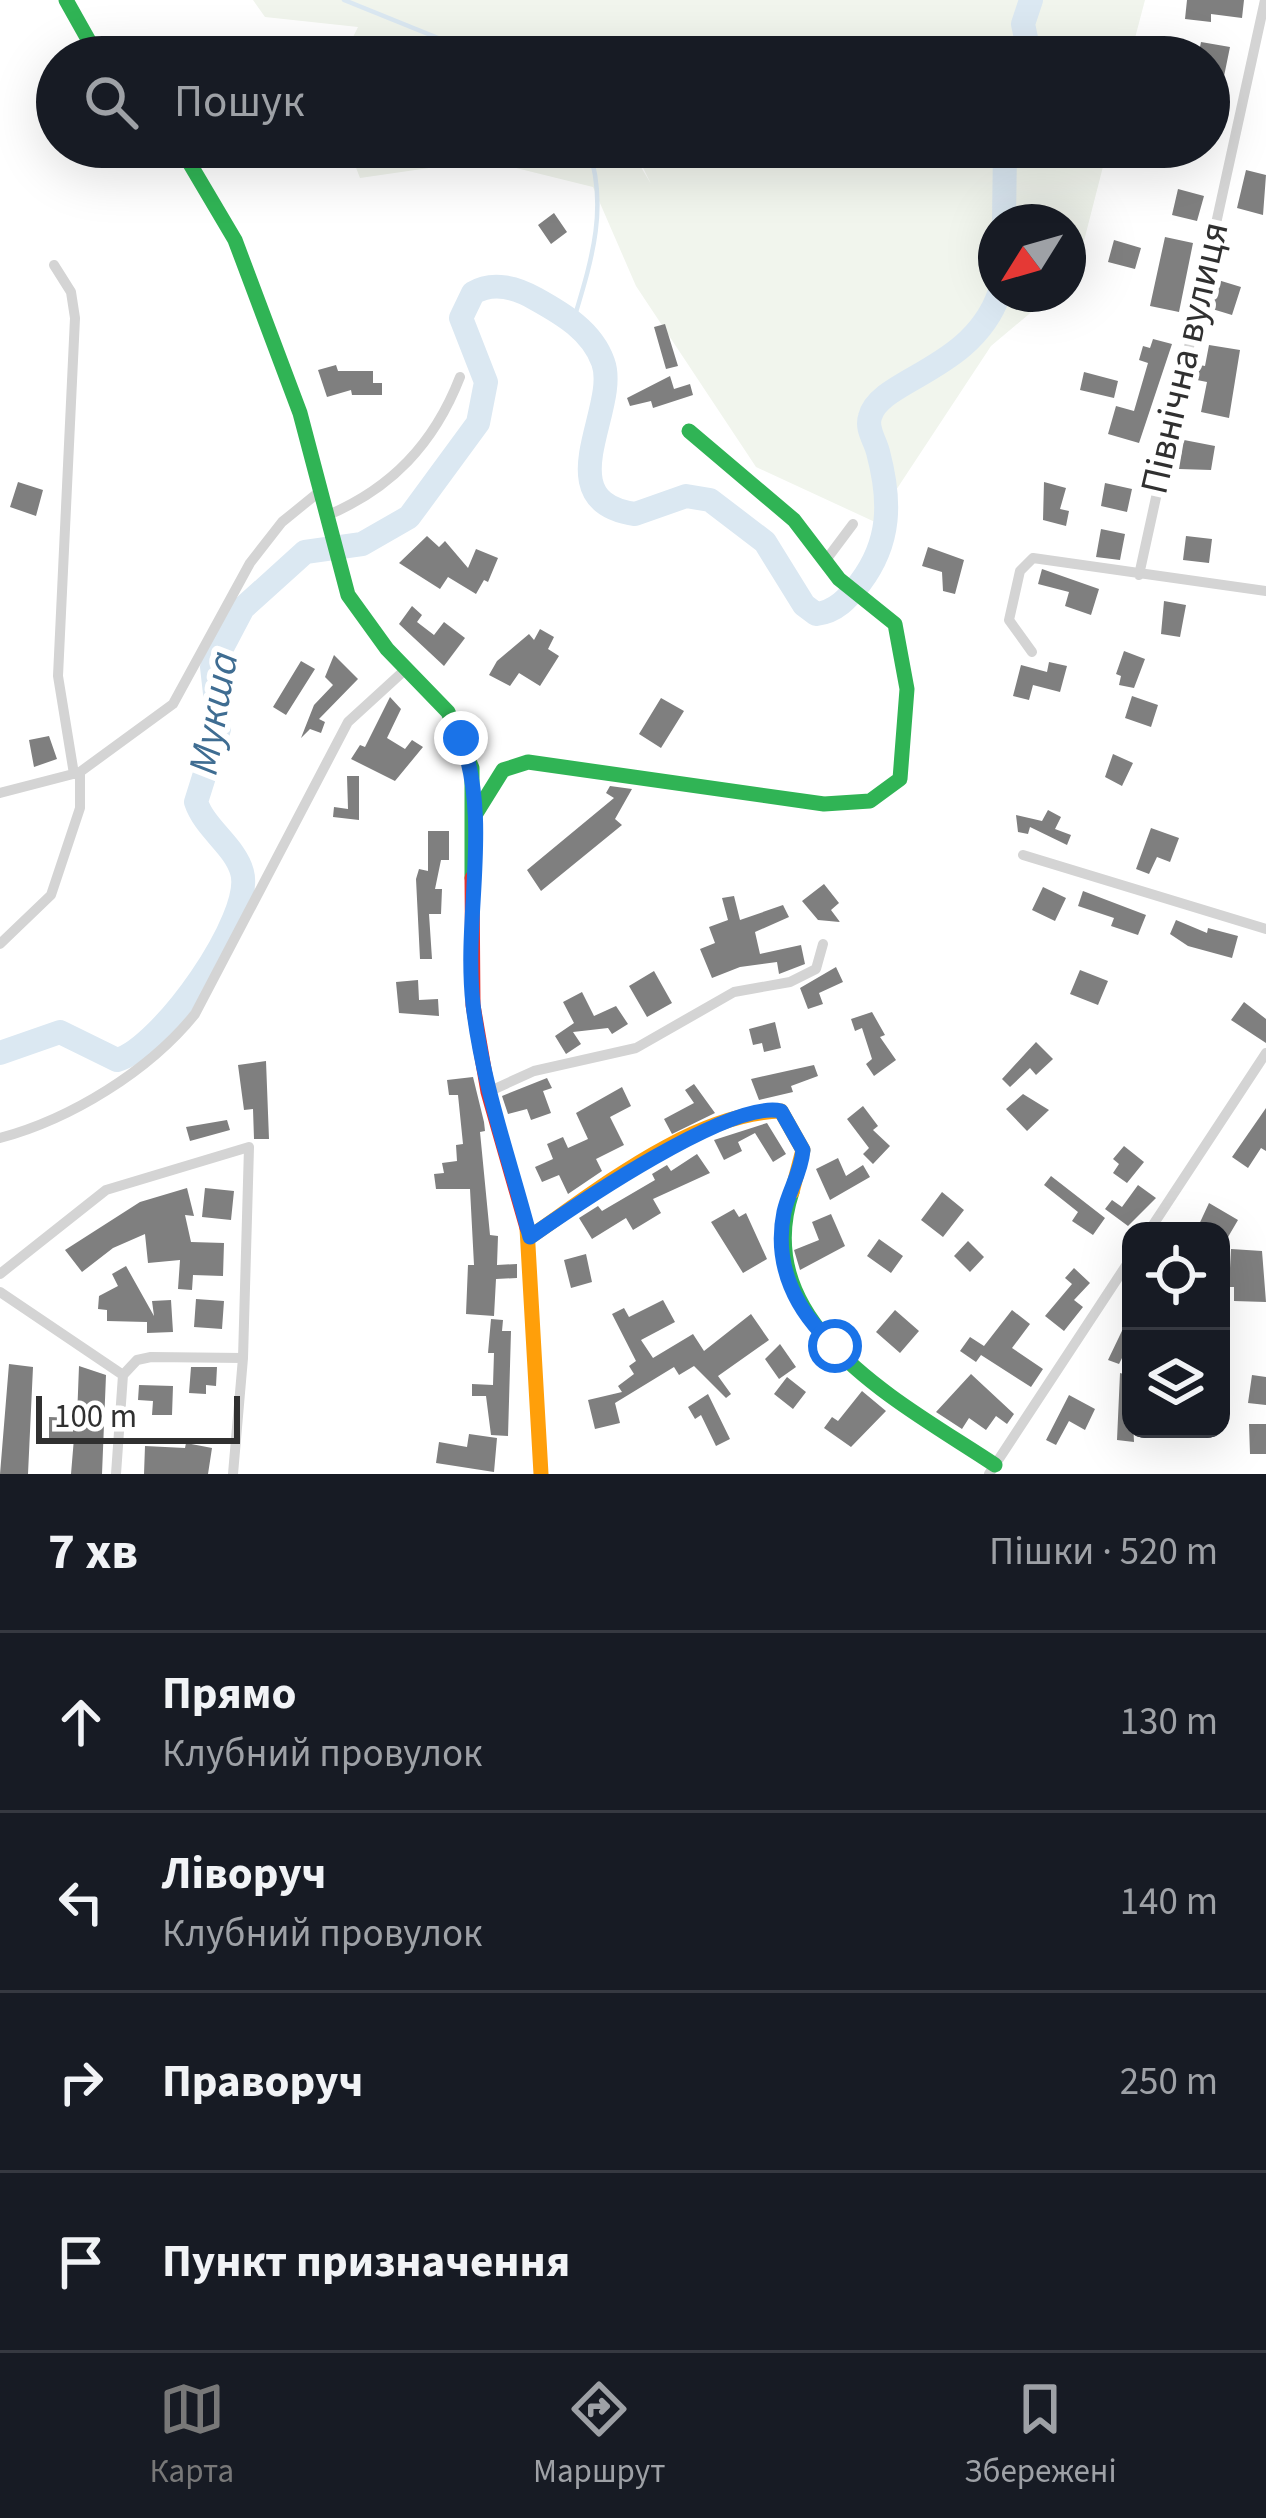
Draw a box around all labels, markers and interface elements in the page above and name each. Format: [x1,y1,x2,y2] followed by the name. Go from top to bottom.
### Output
[36,36,1230,168] search box
[78,69,144,135] icon: search
[174,70,304,134] text: Пошук
[978,204,1086,312] north arrow
[1126,216,1244,500] street label: Північна вулиця
[174,647,254,779] water label: Мукша
[434,711,488,765] route end
[1122,1222,1230,1438] map controls
[1122,1222,1230,1330] button: locate
[808,1319,862,1373] route start
[1122,1330,1230,1438] button: layers
[36,1390,240,1443] scale bar
[54,1393,137,1440] text: 100 m
[48,1516,138,1588] text: 7 хв
[989,1524,1218,1580] text: Пішки · 520 m
[162,1662,296,1726] text: Прямо
[48,1689,114,1755] icon: ahead
[1120,1694,1218,1750] text: 130 m
[162,1726,482,1782] text: Клубний провулок
[162,1842,326,1906] text: Ліворуч
[48,1869,114,1935] icon: left
[1120,1874,1218,1930] text: 140 m
[162,1906,482,1962] text: Клубний провулок
[48,2049,114,2115] icon: right
[162,2050,363,2114] text: Праворуч
[1120,2054,1218,2110] text: 250 m
[48,2229,114,2295] icon: arrive
[162,2230,570,2294] text: Пункт призначення
[149,2376,234,2495] tab: Карта
[533,2376,665,2495] tab: Маршрут
[964,2376,1117,2495] tab: Збережені

